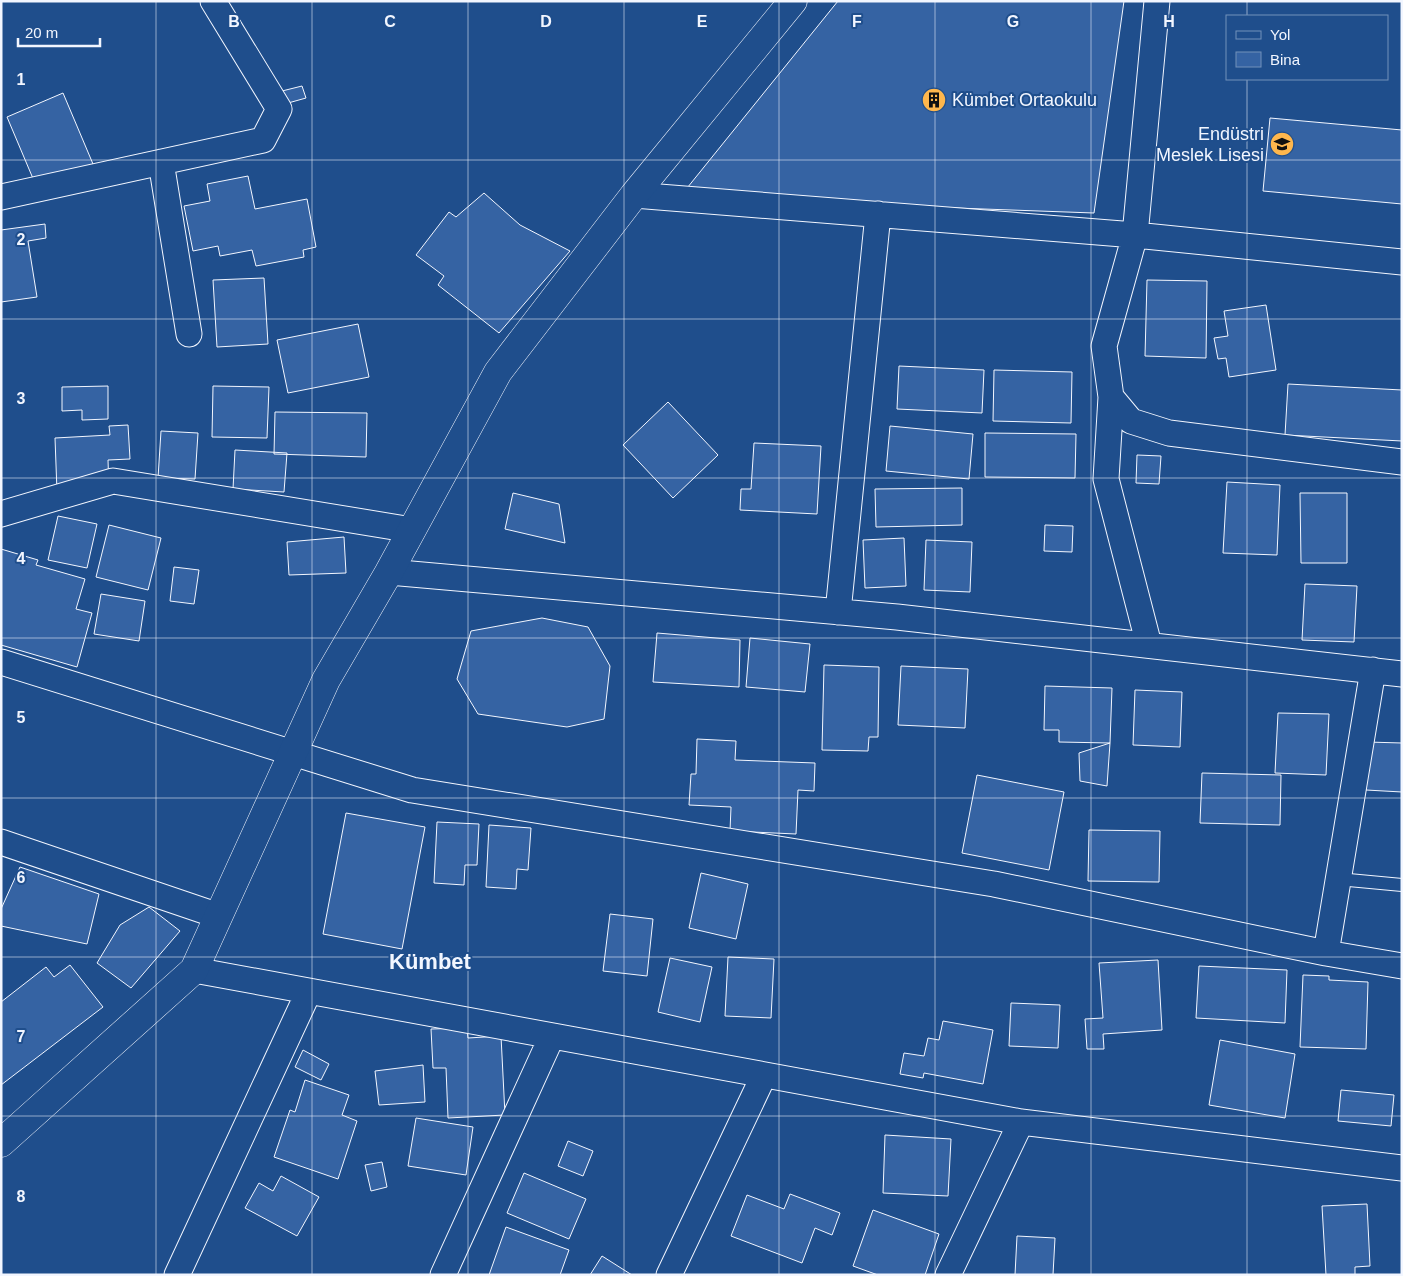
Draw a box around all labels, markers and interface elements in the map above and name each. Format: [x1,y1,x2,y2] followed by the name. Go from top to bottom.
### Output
[228,13,240,30] text: B
[384,13,396,30] text: C
[540,13,552,30] text: D
[697,13,708,30] text: E
[852,13,862,30] text: F
[1007,13,1019,30] text: G
[1163,13,1175,30] text: H
[18,15,100,47] scale bar
[1226,15,1388,80] legend
[25,24,58,41] text: 20 m
[1270,26,1290,43] text: Yol
[1270,51,1301,68] text: Bina
[17,71,26,88] text: 1
[921,87,947,113] building icon: Kümbet Ortaokulu
[952,90,1097,110] place label: Kümbet Ortaokulu
[1156,124,1264,165] place label: Endüstri Meslek Lisesi
[1269,131,1295,157] school or university icon: Endüstri Meslek Lisesi
[17,231,26,248] text: 2
[17,390,26,407] text: 3
[17,550,26,567] text: 4
[17,709,26,726] text: 5
[17,869,26,886] text: 6
[389,949,472,974] district label: Kümbet
[17,1028,26,1045] text: 7
[17,1188,26,1205] text: 8

